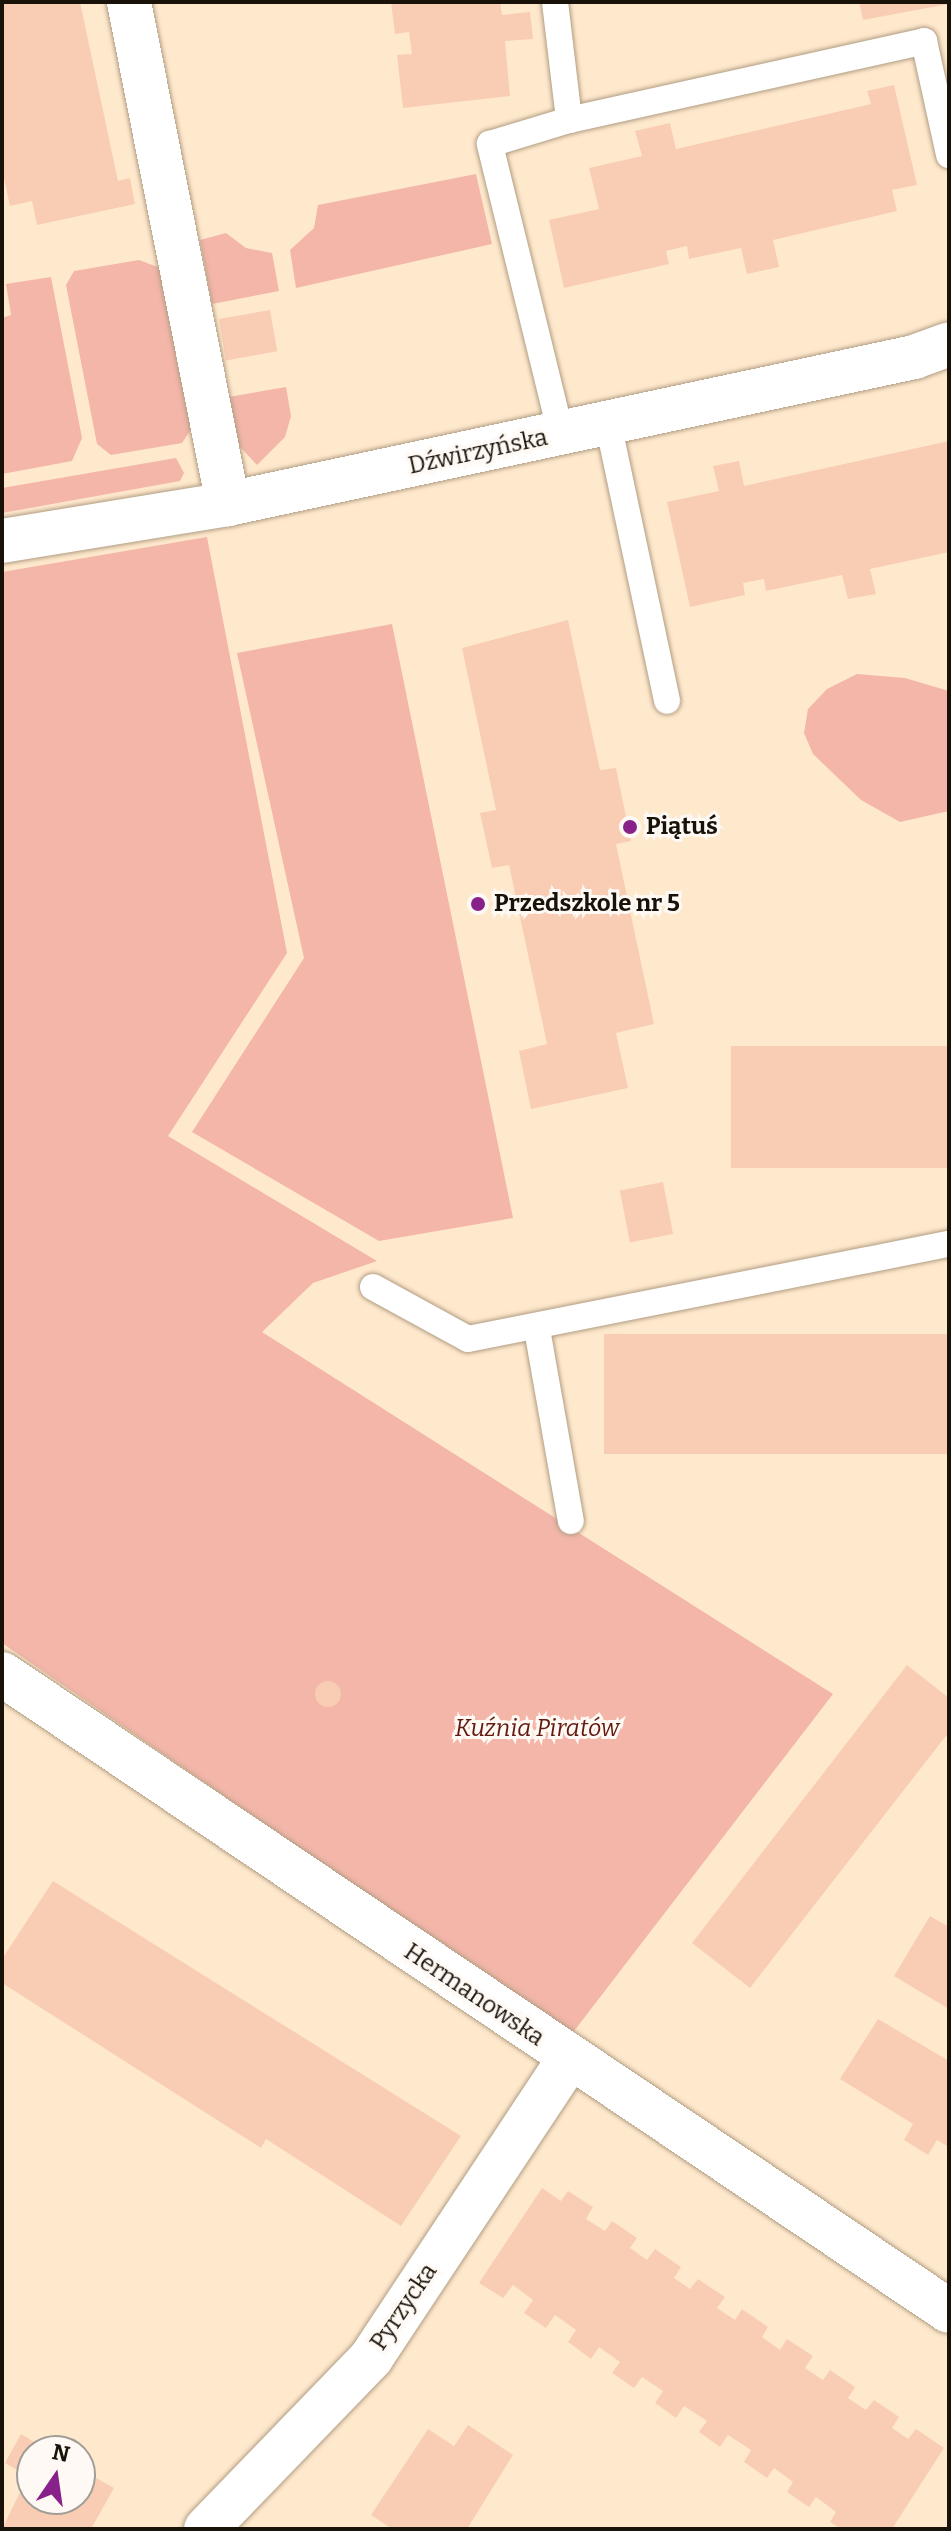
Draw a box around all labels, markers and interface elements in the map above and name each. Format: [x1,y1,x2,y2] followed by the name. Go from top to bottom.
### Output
[406,423,550,481] street label: Dźwirzyńska
[646,813,718,841] place label: Piątuś
[621,818,639,836] marker: Piątuś
[494,890,680,918] place label: Przedszkole nr 5
[469,895,487,913] marker: Przedszkole nr 5
[455,1715,619,1743] park label: Kuźnia Piratów
[398,1938,550,2052] street label: Hermanowska
[365,2258,443,2356] street label: Pyrzycka
[16,2435,96,2515] north arrow
[50,2438,72,2468] text: N

